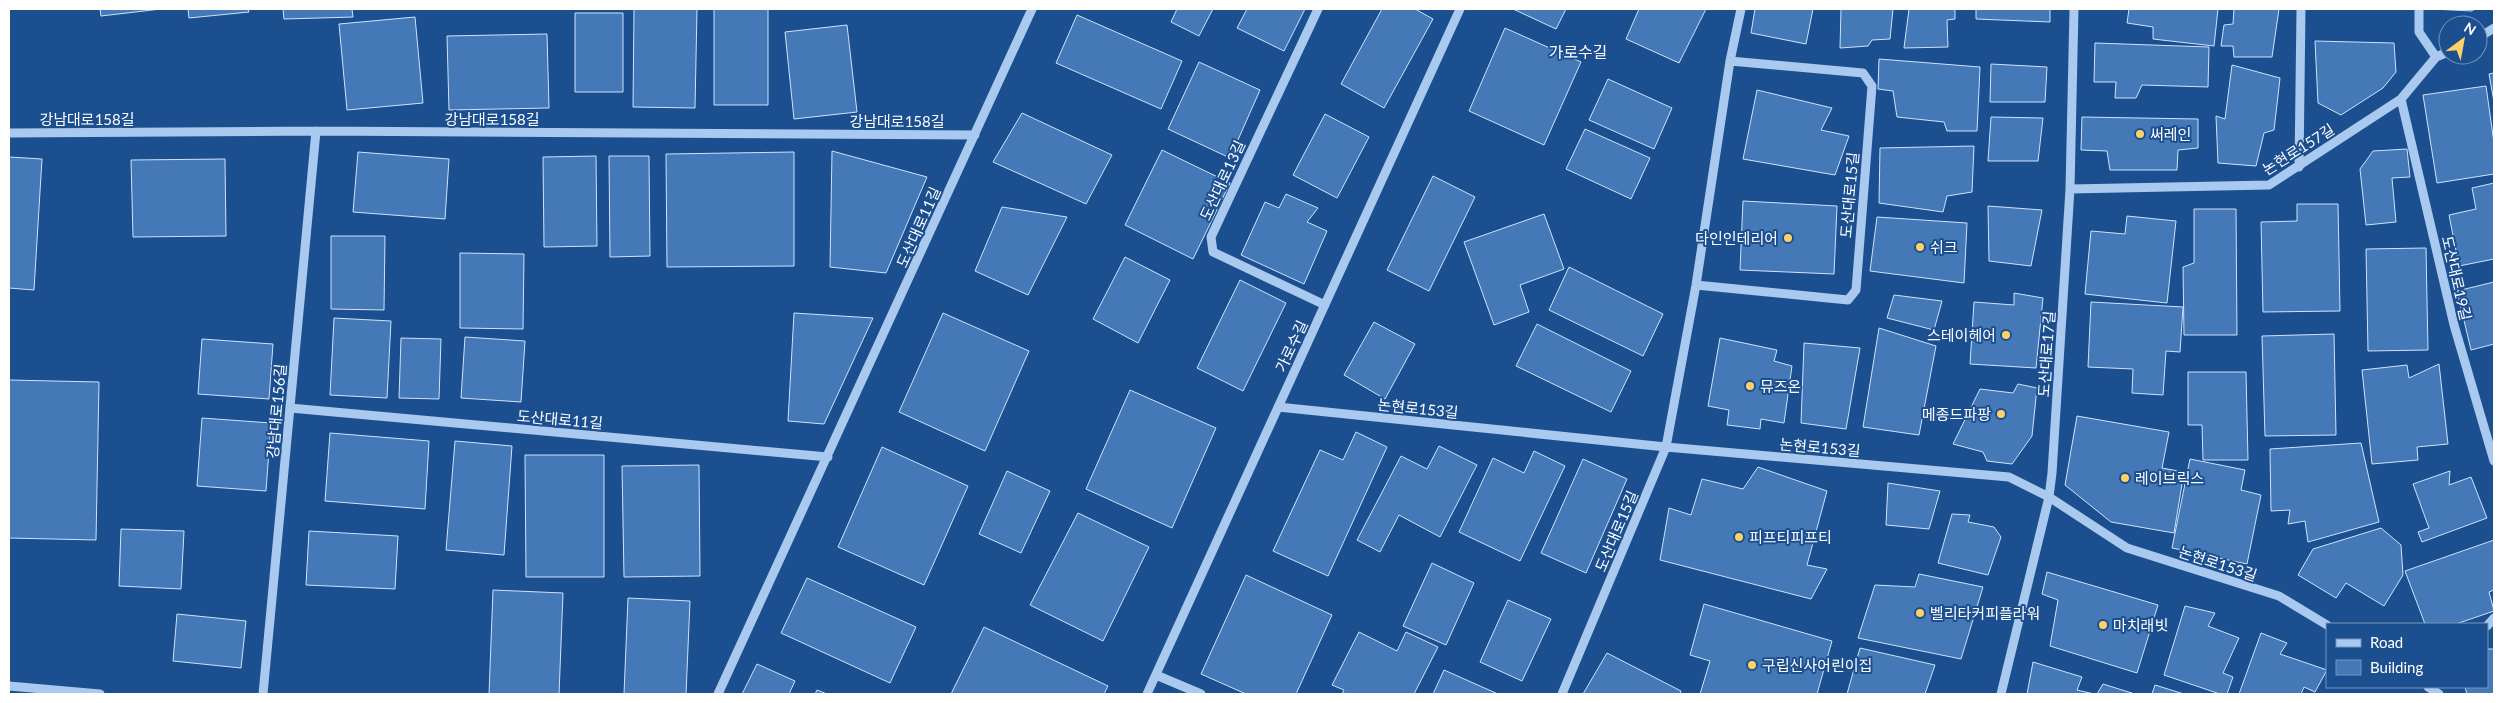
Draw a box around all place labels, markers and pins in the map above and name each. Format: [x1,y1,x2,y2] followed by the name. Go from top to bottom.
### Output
[2150,125,2191,143] place label: 써레인
[2134,128,2146,140] marker: 써레인
[1695,229,1778,247] place label: 다인인테리어
[1782,232,1794,244] marker: 다인인테리어
[1930,238,1958,256] place label: 쉬크
[1914,241,1926,253] marker: 쉬크
[1927,326,1996,344] place label: 스테이헤어
[2000,329,2012,341] marker: 스테이헤어
[1760,377,1801,395] place label: 뮤즈온
[1744,380,1756,392] marker: 뮤즈온
[1922,405,1991,423] place label: 메종드파팡
[1995,408,2007,420] marker: 메종드파팡
[2135,469,2204,487] place label: 레이브릭스
[2119,472,2131,484] marker: 레이브릭스
[1749,528,1832,546] place label: 피프티피프티
[1733,531,1745,543] marker: 피프티피프티
[1930,604,2040,622] place label: 벨리타커피플라워
[1914,607,1926,619] marker: 벨리타커피플라워
[2113,616,2168,634] place label: 마치래빗
[2097,619,2109,631] marker: 마치래빗
[1762,656,1872,674] place label: 구립신사어린이집
[1746,659,1758,671] marker: 구립신사어린이집

